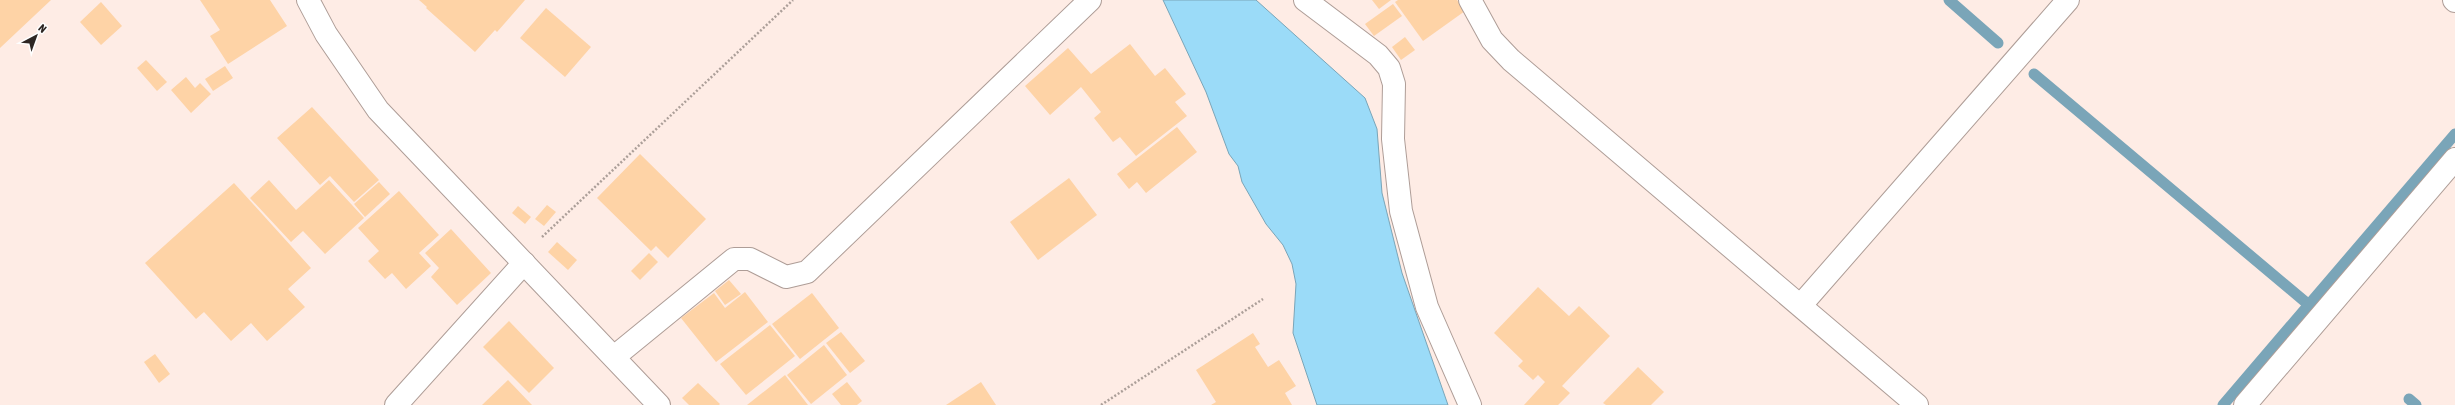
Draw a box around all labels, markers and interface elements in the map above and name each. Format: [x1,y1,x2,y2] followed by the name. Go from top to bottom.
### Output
[16,16,56,56] north arrow
[36,22,49,35] text: N

